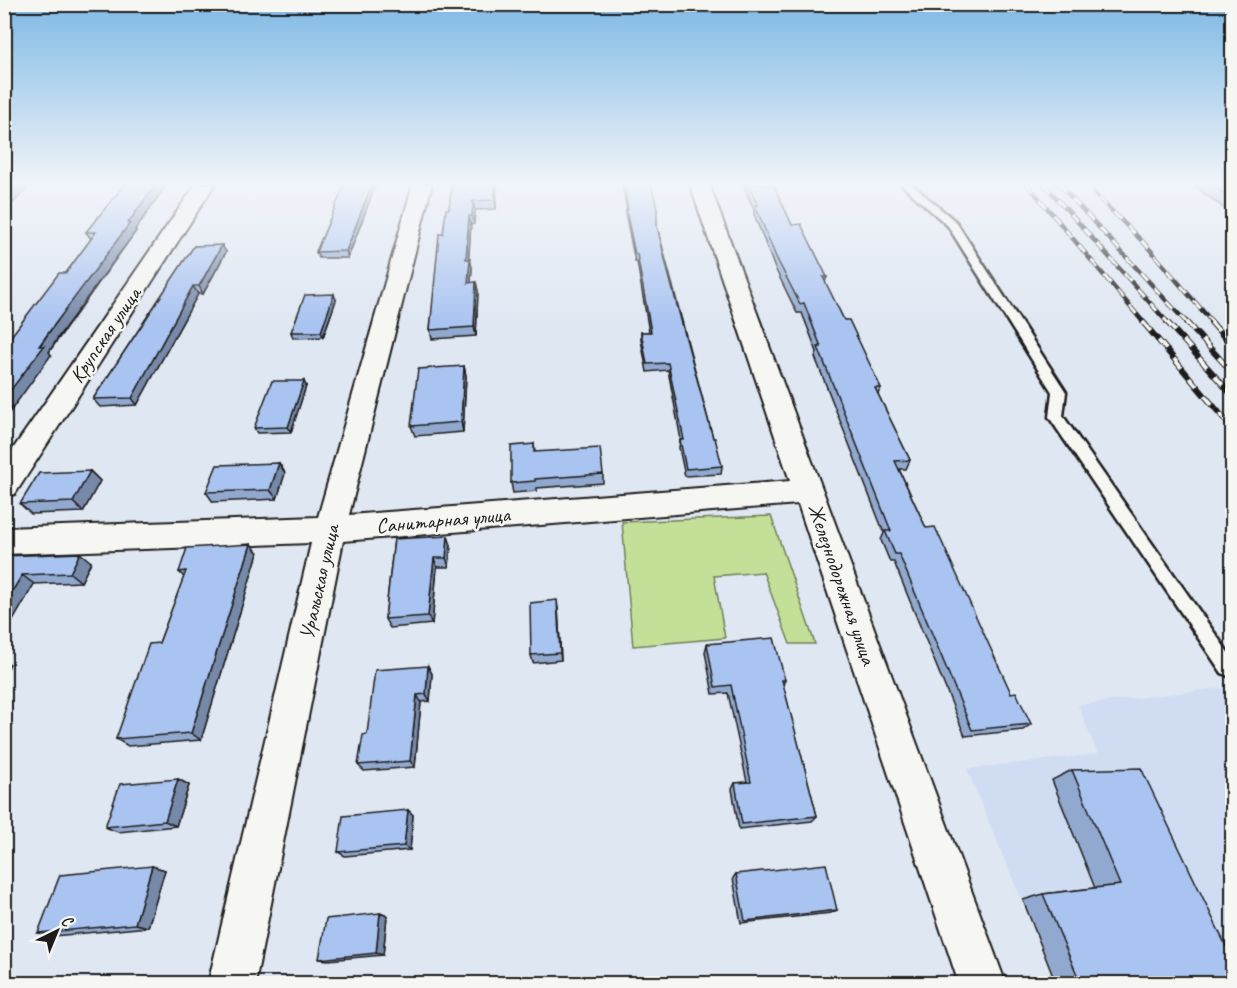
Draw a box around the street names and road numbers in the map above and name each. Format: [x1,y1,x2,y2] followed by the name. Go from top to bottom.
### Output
[64,280,148,388] street label: Крупская улица
[802,500,882,670] street label: Железнодорожная улица
[375,501,513,539] street label: Санитарная улица
[293,520,345,642] street label: Уральская улица

